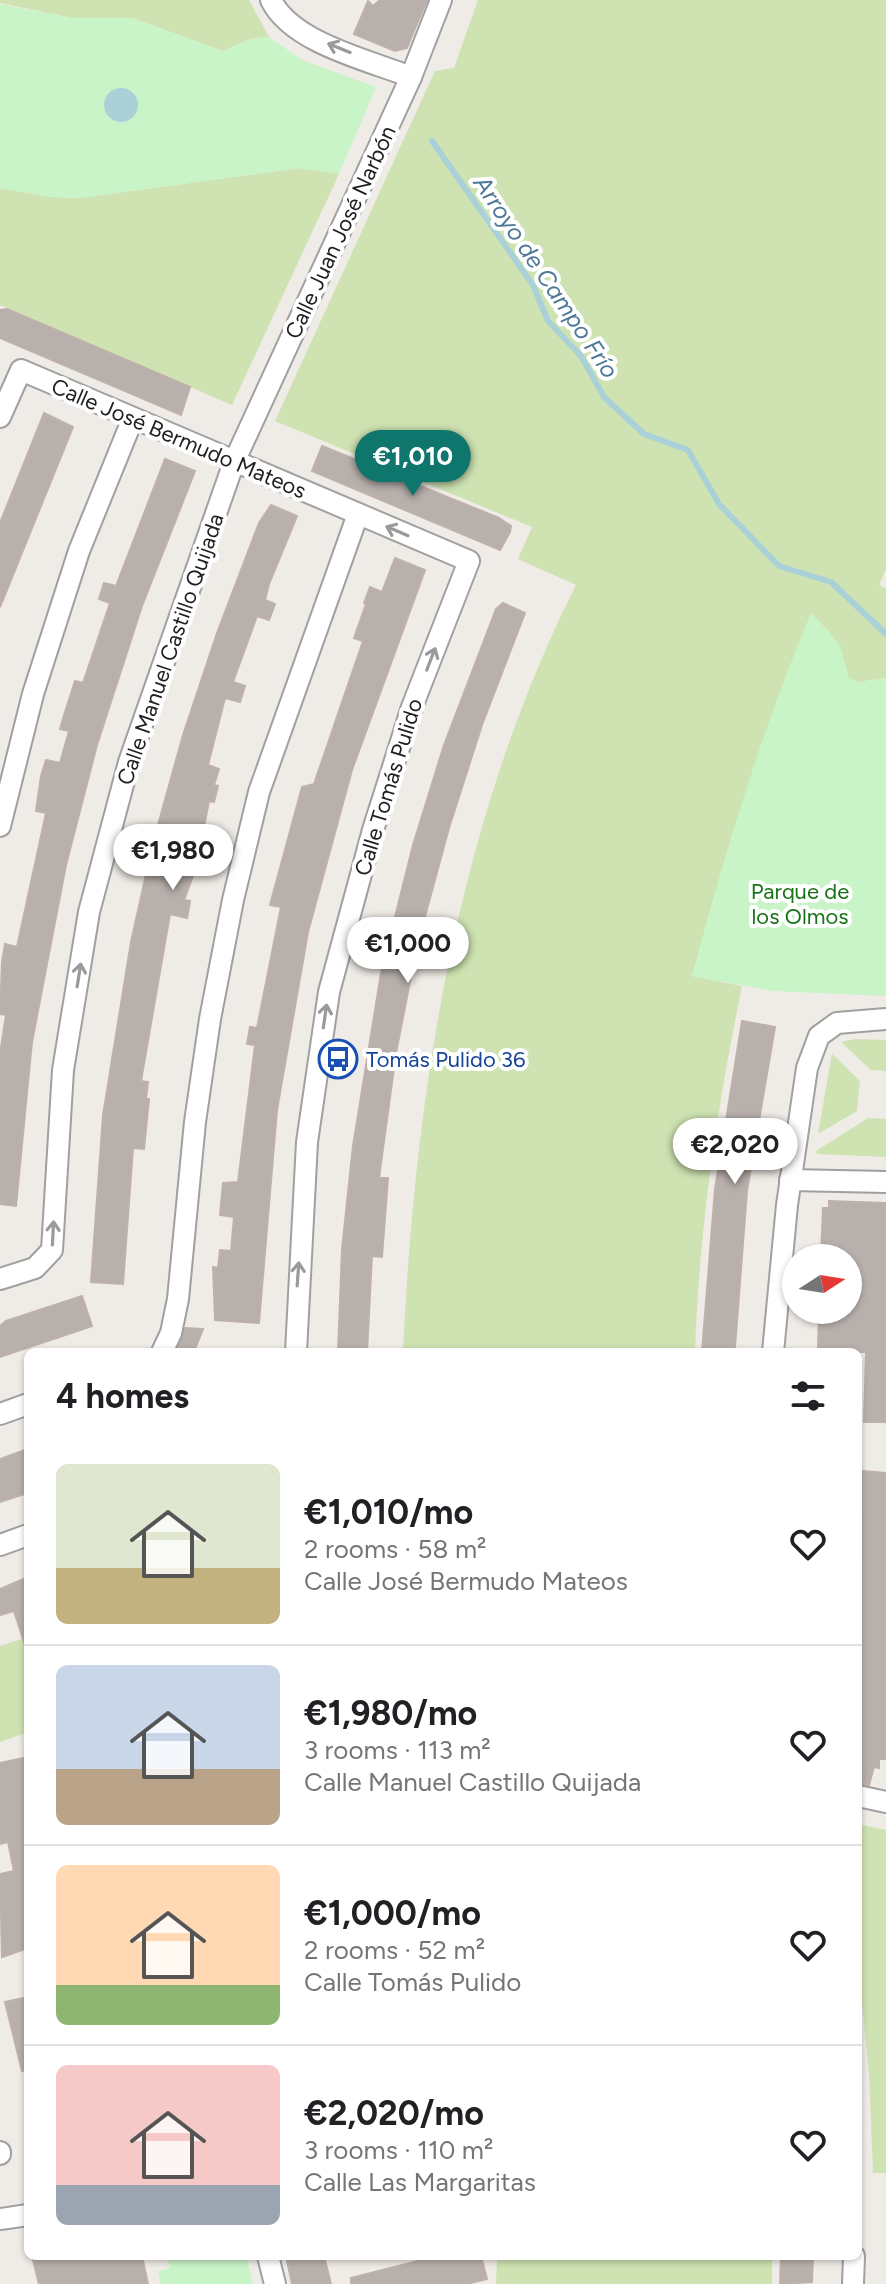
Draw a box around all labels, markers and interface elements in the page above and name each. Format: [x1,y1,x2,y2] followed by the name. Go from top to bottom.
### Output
[327,40,352,55] one-way arrow
[279,121,402,343] street label: Calle Juan José Narbón
[467,169,625,384] water label: Arroyo de Campo Frío
[47,372,310,504] street label: Calle José Bermudo Mateos
[348,430,478,498] pin: €1,010
[373,440,453,472] text: €1,010
[111,510,230,788] street label: Calle Manuel Castillo Quijada
[385,522,410,537] one-way arrow
[425,647,439,672] one-way arrow
[349,695,428,879] street label: Calle Tomás Pulido
[108,824,238,892] pin: €1,980
[131,834,215,866] text: €1,980
[751,878,849,930] park label: Parque de los Olmos
[343,917,473,985] pin: €1,000
[365,927,451,959] text: €1,000
[72,963,87,988] one-way arrow
[318,1003,333,1029] one-way arrow
[317,1038,359,1080] bus stop icon: Tomás Pulido 36
[366,1046,526,1073] place label: Tomás Pulido 36
[670,1118,800,1186] pin: €2,020
[691,1128,779,1160] text: €2,020
[46,1221,61,1247] one-way arrow
[782,1244,862,1324] north arrow
[782,1244,862,1324] map controls
[291,1261,306,1288] one-way arrow
[786,1374,830,1418] icon: filters
[56,1376,189,1417] text: 4 homes
[304,1492,473,1533] text: €1,010/mo
[120,1496,216,1592] icon: home
[786,1522,830,1566] icon: heart
[304,1533,486,1565] text: 2 rooms · 58 m²
[304,1565,628,1597] text: Calle José Bermudo Mateos
[304,1693,477,1734] text: €1,980/mo
[120,1697,216,1793] icon: home
[786,1723,830,1767] icon: heart
[304,1734,491,1766] text: 3 rooms · 113 m²
[304,1766,641,1798] text: Calle Manuel Castillo Quijada
[304,1893,481,1934] text: €1,000/mo
[120,1897,216,1993] icon: home
[786,1923,830,1967] icon: heart
[304,1934,485,1966] text: 2 rooms · 52 m²
[304,1966,521,1998] text: Calle Tomás Pulido
[304,2093,484,2134] text: €2,020/mo
[120,2097,216,2193] icon: home
[786,2123,830,2167] icon: heart
[304,2134,493,2166] text: 3 rooms · 110 m²
[304,2166,536,2198] text: Calle Las Margaritas

